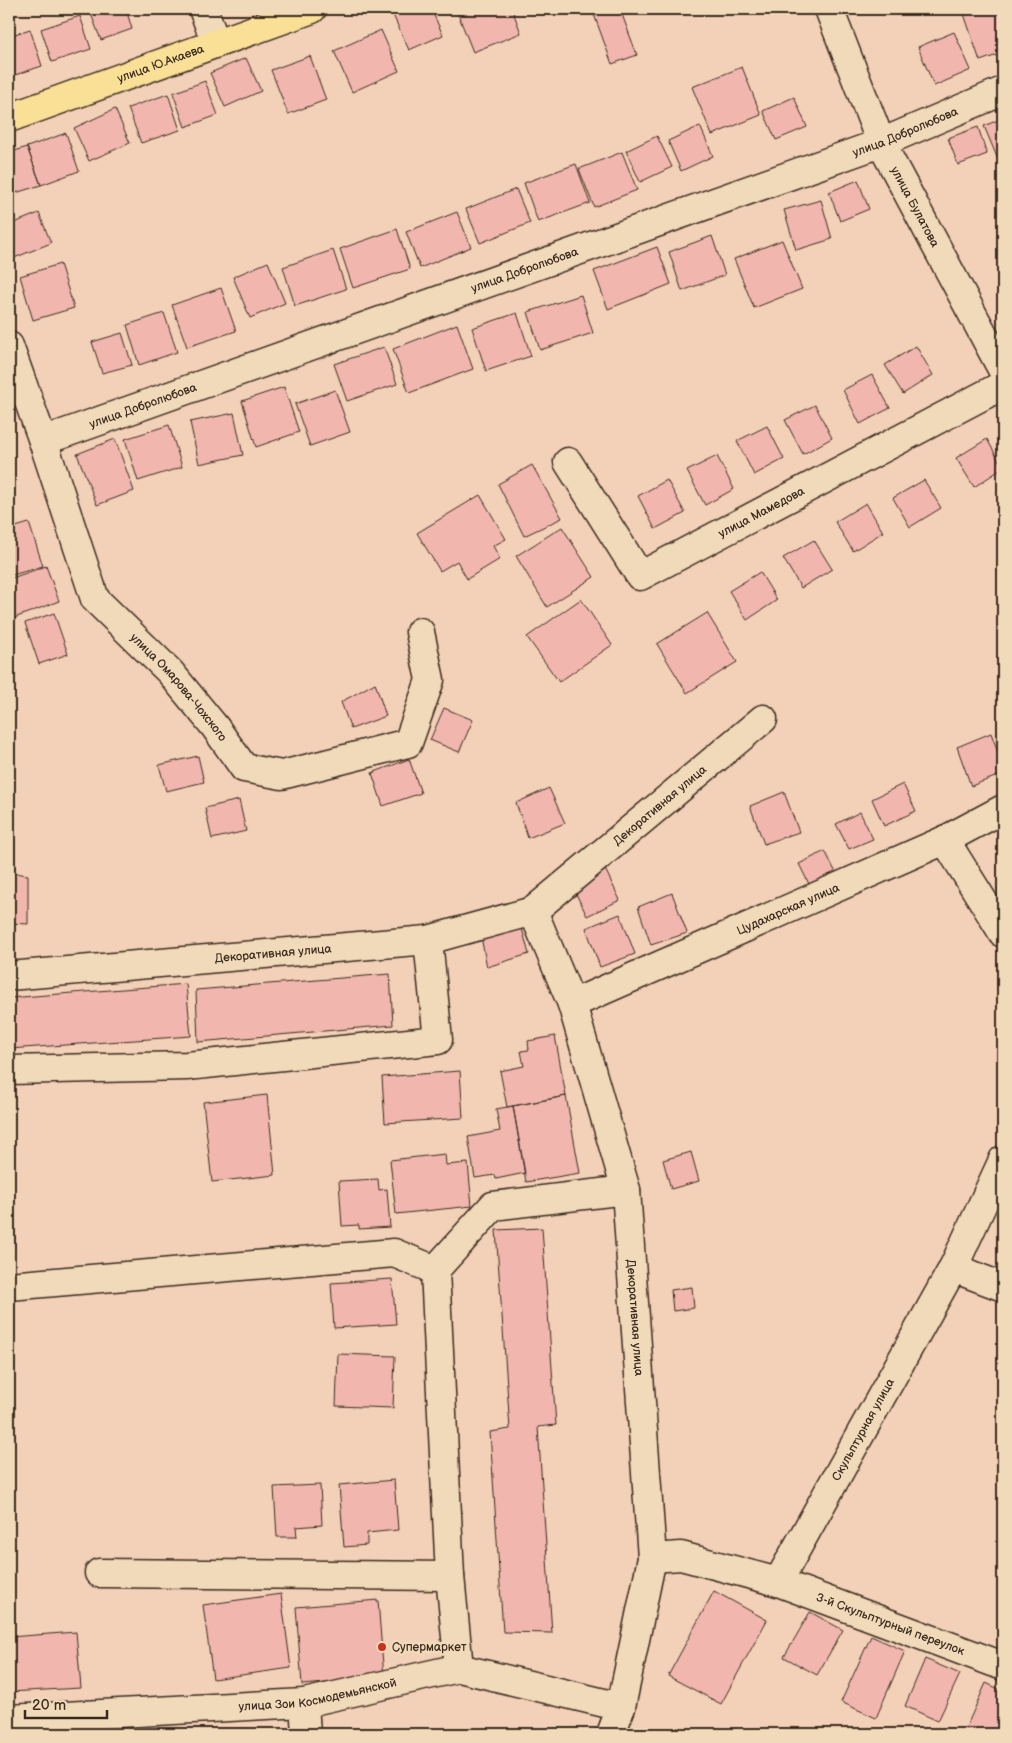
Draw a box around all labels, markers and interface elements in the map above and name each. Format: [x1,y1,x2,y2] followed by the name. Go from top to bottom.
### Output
[115,41,206,86] street label: улица Ю.Акаева
[851,104,960,161] street label: улица Добролюбова
[887,164,942,250] street label: улица Булатова
[469,244,580,296] street label: улица Добролюбова
[87,380,199,432] street label: улица Добролюбова
[716,484,807,541] street label: улица Мамедова
[127,630,230,744] street label: улица Омарова-Чохского
[610,762,710,849] street label: Декоративная улица
[735,880,842,939] street label: Цудахарская улица
[214,941,332,966] street label: Декоративная улица
[623,1259,646,1377] street label: Декоративная улица
[829,1376,898,1484] street label: Скульптурная улица
[814,1590,967,1659] street label: 3-й Скульптурный переулок
[392,1640,467,1655] place label: Супермаркет
[376,1641,388,1653] marker: Супермаркет
[238,1675,398,1715] street label: улица Зои Космодемьянской
[25,1688,108,1720] scale bar
[32,1696,66,1715] text: 20 m

